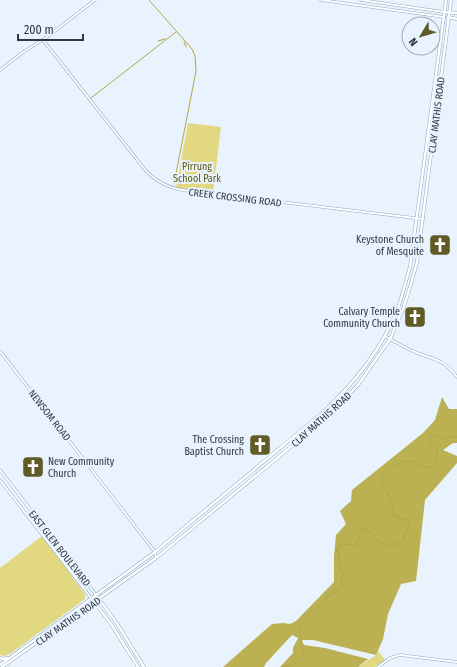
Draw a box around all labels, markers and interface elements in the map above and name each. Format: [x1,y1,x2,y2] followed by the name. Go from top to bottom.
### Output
[18,16,83,42] scale bar
[401,16,441,56] north arrow
[24,23,54,37] text: 200 m
[406,35,421,48] text: N
[426,76,448,154] street label: CLAY MATHIS ROAD
[173,161,221,185] park label: Pirrung School Park
[188,186,282,210] street label: CREEK CROSSING ROAD
[427,232,453,258] church icon: Keystone Church of Mesquite
[356,234,424,258] place label: Keystone Church of Mesquite
[402,304,428,330] church icon: Calvary Temple Community Church
[323,306,400,330] place label: Calvary Temple Community Church
[26,388,73,444] street label: NEWSOM ROAD
[289,389,354,450] street label: CLAY MATHIS ROAD
[247,432,273,458] church icon: The Crossing Baptist Church
[184,434,244,458] place label: The Crossing Baptist Church
[20,454,46,480] church icon: New Community Church
[48,456,115,480] place label: New Community Church
[26,508,93,589] street label: EAST GLEN BOULEVARD
[34,595,104,649] street label: CLAY MATHIS ROAD

